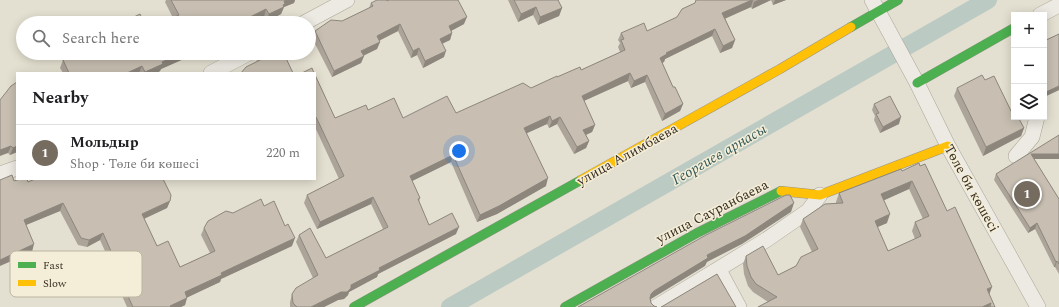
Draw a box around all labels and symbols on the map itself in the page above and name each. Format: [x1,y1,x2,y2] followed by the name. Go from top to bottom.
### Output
[572,118,682,191] street label: улица Алимбаева
[667,118,771,191] water label: Георгиев арнасы
[939,140,1004,236] street label: Төле би көшесі
[449,141,469,161] your location
[652,174,772,249] street label: улица Сауранбаева
[1014,179,1040,209] pin: 1
[10,251,142,297] legend
[43,257,64,274] text: Fast
[43,275,67,292] text: Slow

